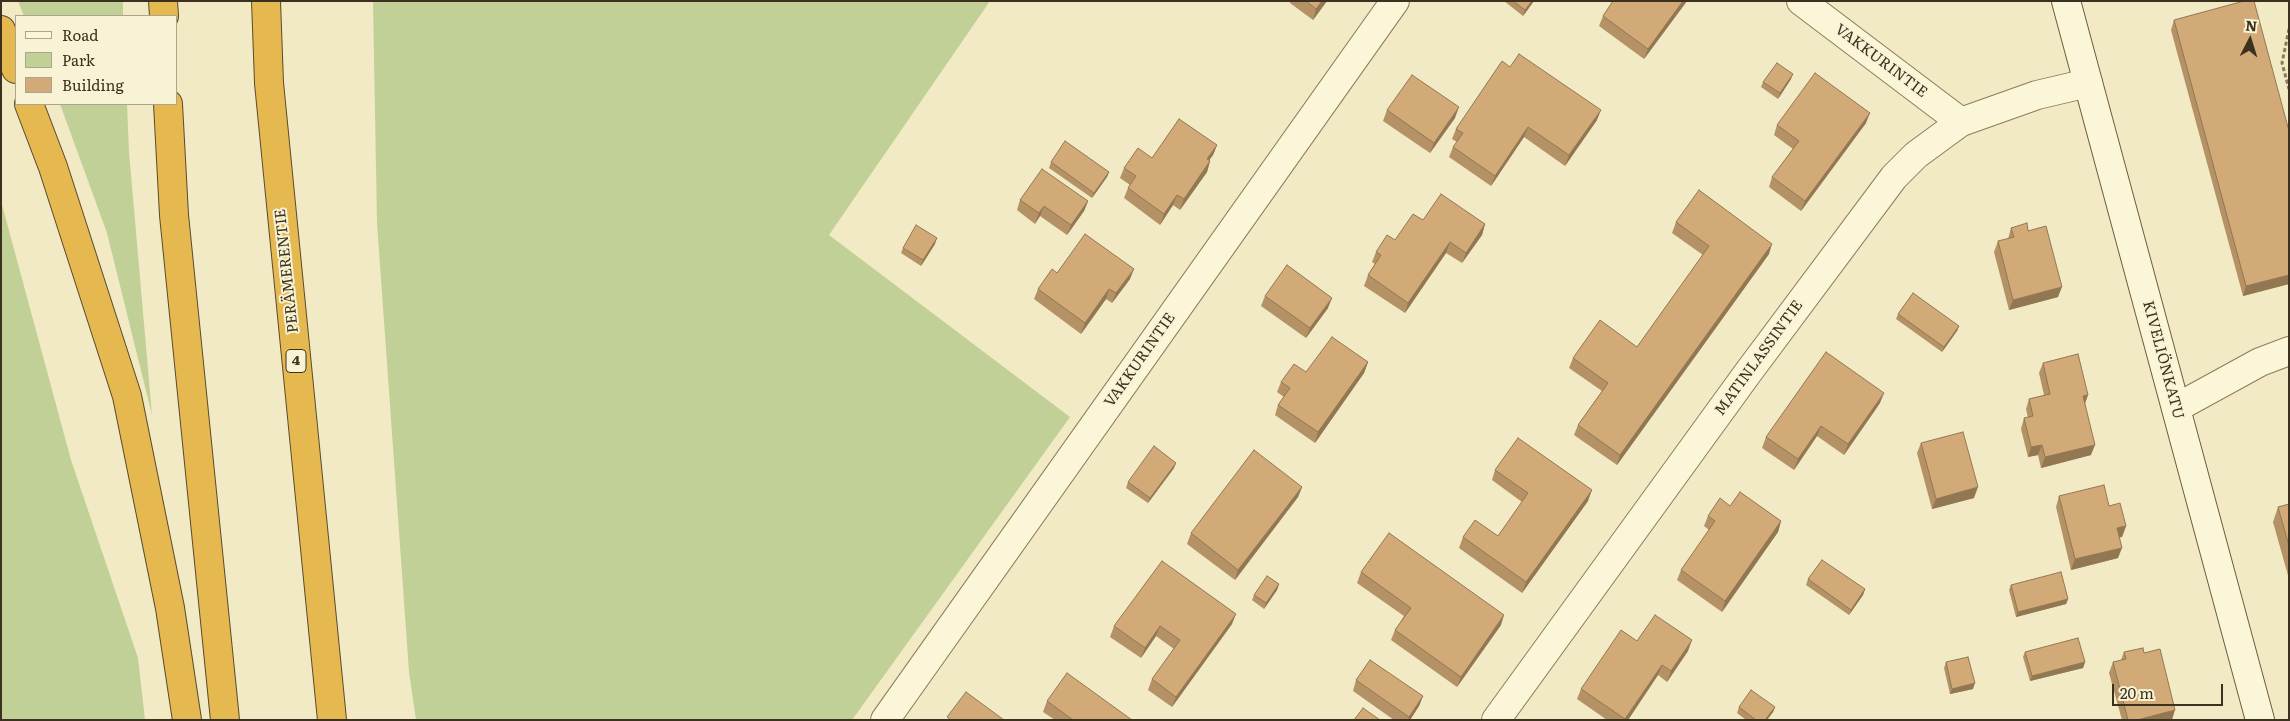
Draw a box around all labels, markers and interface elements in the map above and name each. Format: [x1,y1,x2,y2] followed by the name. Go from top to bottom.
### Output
[15,15,178,105] legend
[2225,15,2275,65] north arrow
[2245,15,2258,36] text: N
[1831,20,1931,102] street label: VAKKURINTIE
[62,23,98,46] text: Road
[62,48,95,71] text: Park
[62,73,124,96] text: Building
[272,208,302,334] street label: PERÄMERENTIE
[1711,297,1807,419] street label: MATINLASSINTIE
[2139,299,2187,421] street label: KIVELIÖNKATU
[1101,309,1179,411] street label: VAKKURINTIE
[286,350,306,372] road number: 4
[2115,674,2226,706] scale bar
[2120,681,2154,704] text: 20 m

